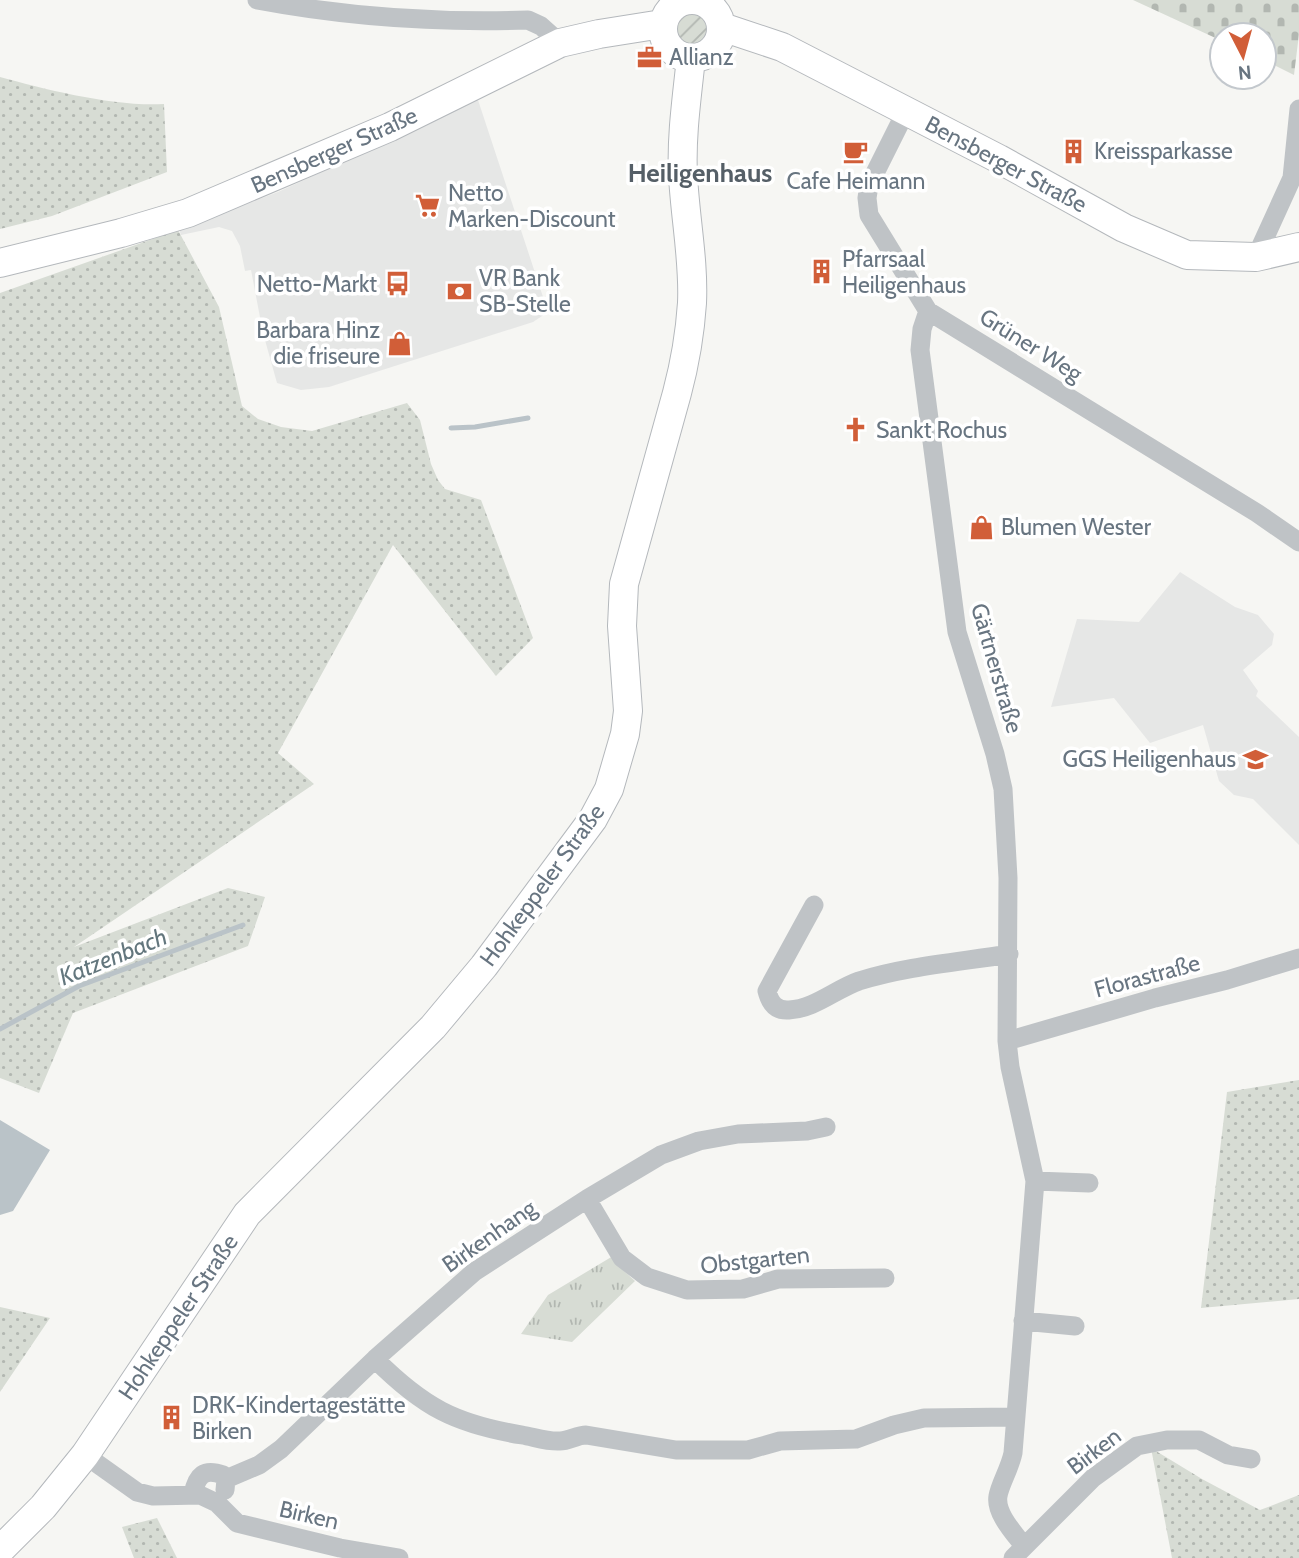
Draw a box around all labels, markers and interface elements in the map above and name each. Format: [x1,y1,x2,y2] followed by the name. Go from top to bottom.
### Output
[1208,21,1278,91] north arrow
[635,43,663,71] office icon: Allianz
[669,43,734,71] place label: Allianz
[1237,60,1253,85] text: N
[246,101,422,199] street label: Bensberger Straße
[920,110,1092,219] street label: Bensberger Straße
[842,137,870,165] cafe icon: Cafe Heimann
[1060,137,1088,165] building icon: Kreissparkasse
[1094,137,1233,165] place label: Kreissparkasse
[628,157,772,189] district label: Heiligenhaus
[787,167,925,195] place label: Cafe Heimann
[448,179,616,233] place label: Netto Marken-Discount
[414,192,442,220] supermarket icon: Netto Marken-Discount
[842,245,966,299] place label: Pfarrsaal Heiligenhaus
[808,258,836,286] building icon: Pfarrsaal Heiligenhaus
[479,264,571,318] place label: VR Bank SB-Stelle
[257,270,377,298] place label: Netto-Markt
[383,270,411,298] bus stop icon: Netto-Markt
[445,277,473,305] bank icon: VR Bank SB-Stelle
[974,302,1088,388] street label: Grüner Weg
[256,316,380,370] place label: Barbara Hinz die friseure
[386,329,414,357] shop icon: Barbara Hinz die friseure
[842,416,870,444] church icon: Sankt Rochus
[876,416,1007,444] place label: Sankt Rochus
[967,513,995,541] shop icon: Blumen Wester
[1001,513,1152,541] place label: Blumen Wester
[965,600,1029,736] street label: Gärtnerstraße
[1062,745,1236,773] place label: GGS Heiligenhaus
[1242,745,1270,773] school or university icon: GGS Heiligenhaus
[474,798,610,971] street label: Hohkeppeler Straße
[55,922,171,991] water label: Katzenbach
[1091,948,1203,1004] street label: Florastraße
[437,1193,542,1278] street label: Birkenhang
[112,1229,244,1405] street label: Hohkeppeler Straße
[699,1240,811,1280] street label: Obstgarten
[192,1391,406,1445] place label: DRK-Kindertagestätte Birken
[158,1404,186,1432] building icon: DRK-Kindertagestätte Birken
[1062,1422,1126,1480] street label: Birken
[277,1495,341,1535] street label: Birken

